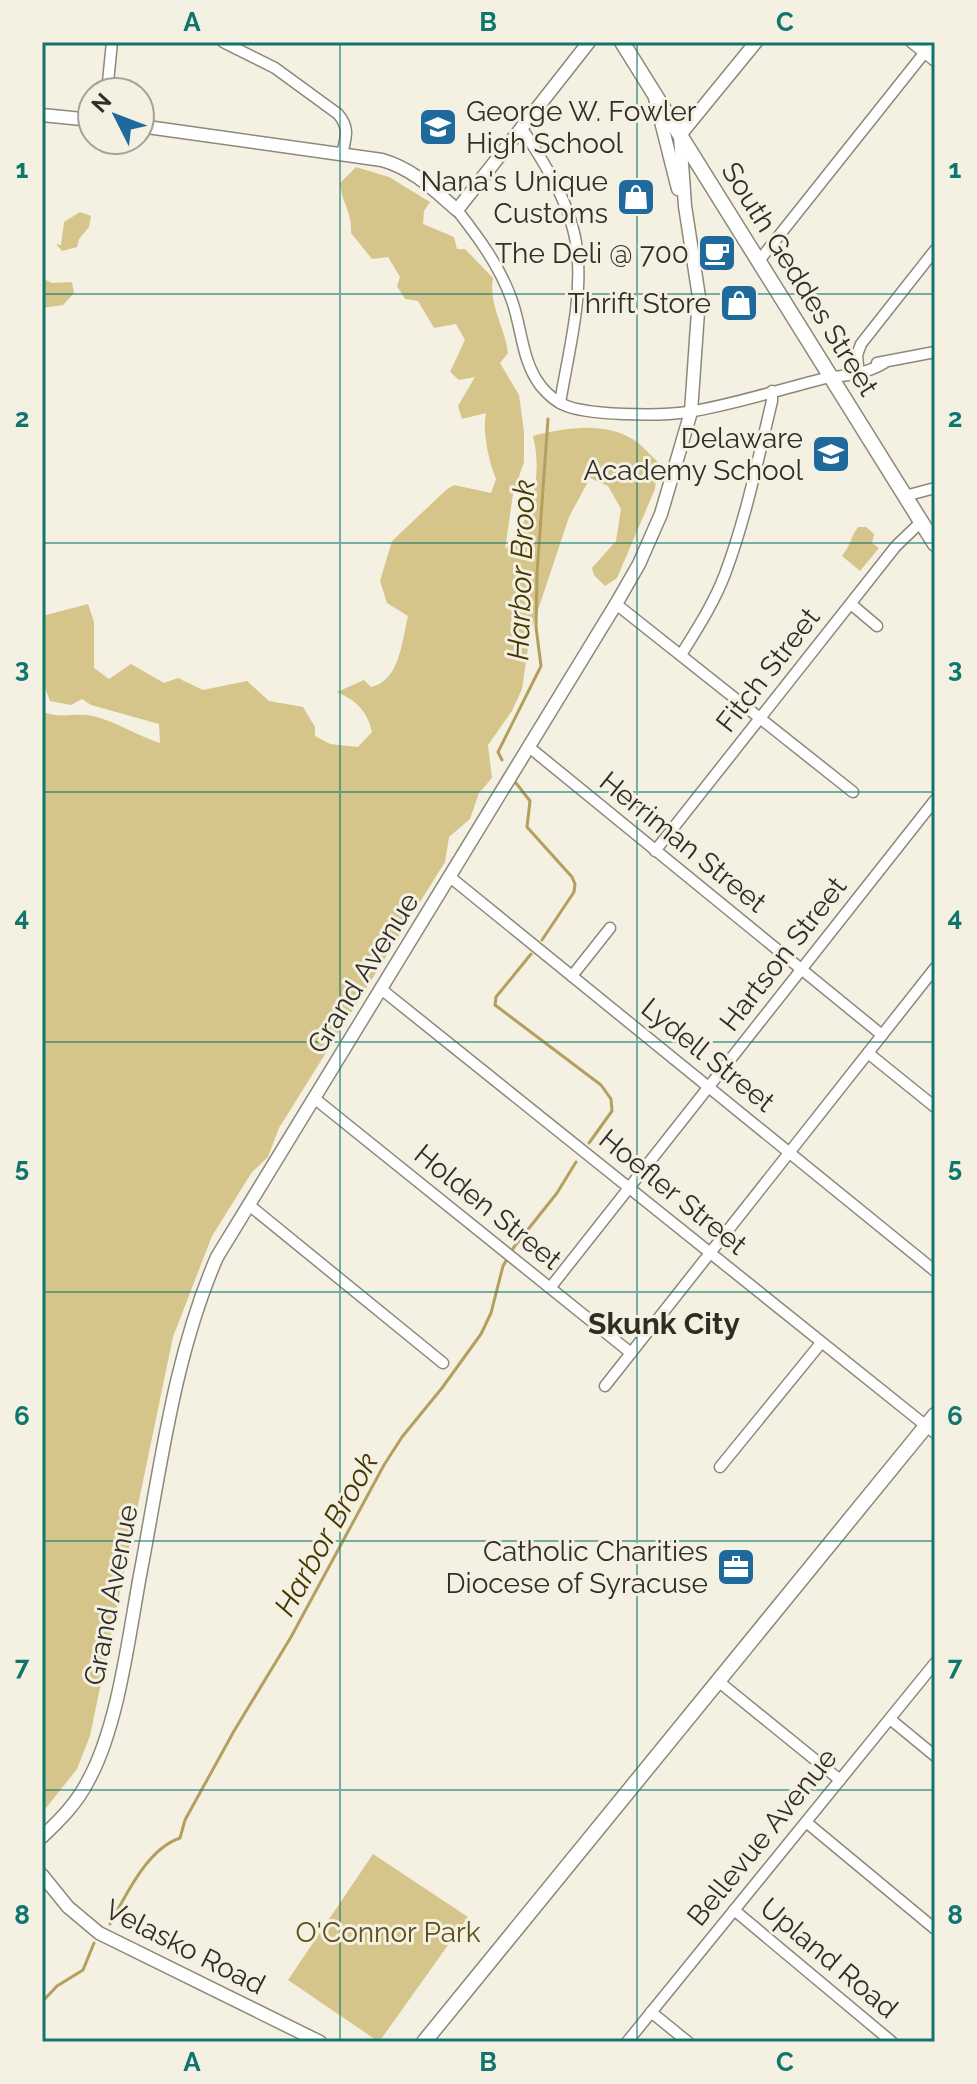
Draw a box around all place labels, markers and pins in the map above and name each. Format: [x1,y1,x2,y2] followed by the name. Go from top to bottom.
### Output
[466,95,697,160] place label: George W. Fowler High School
[417,106,459,148] school or university icon: George W. Fowler High School
[420,165,608,230] place label: Nana's Unique Customs
[615,176,657,218] shop icon: Nana's Unique Customs
[696,232,738,274] cafe icon: The Deli @ 700
[495,237,689,270] place label: The Deli @ 700
[718,282,760,324] shop icon: Thrift Store
[568,287,711,320] place label: Thrift Store
[583,422,803,487] place label: Delaware Academy School
[810,433,852,475] school or university icon: Delaware Academy School
[446,1535,708,1600] place label: Catholic Charities Diocese of Syracuse
[715,1546,757,1588] office icon: Catholic Charities Diocese of Syracuse

